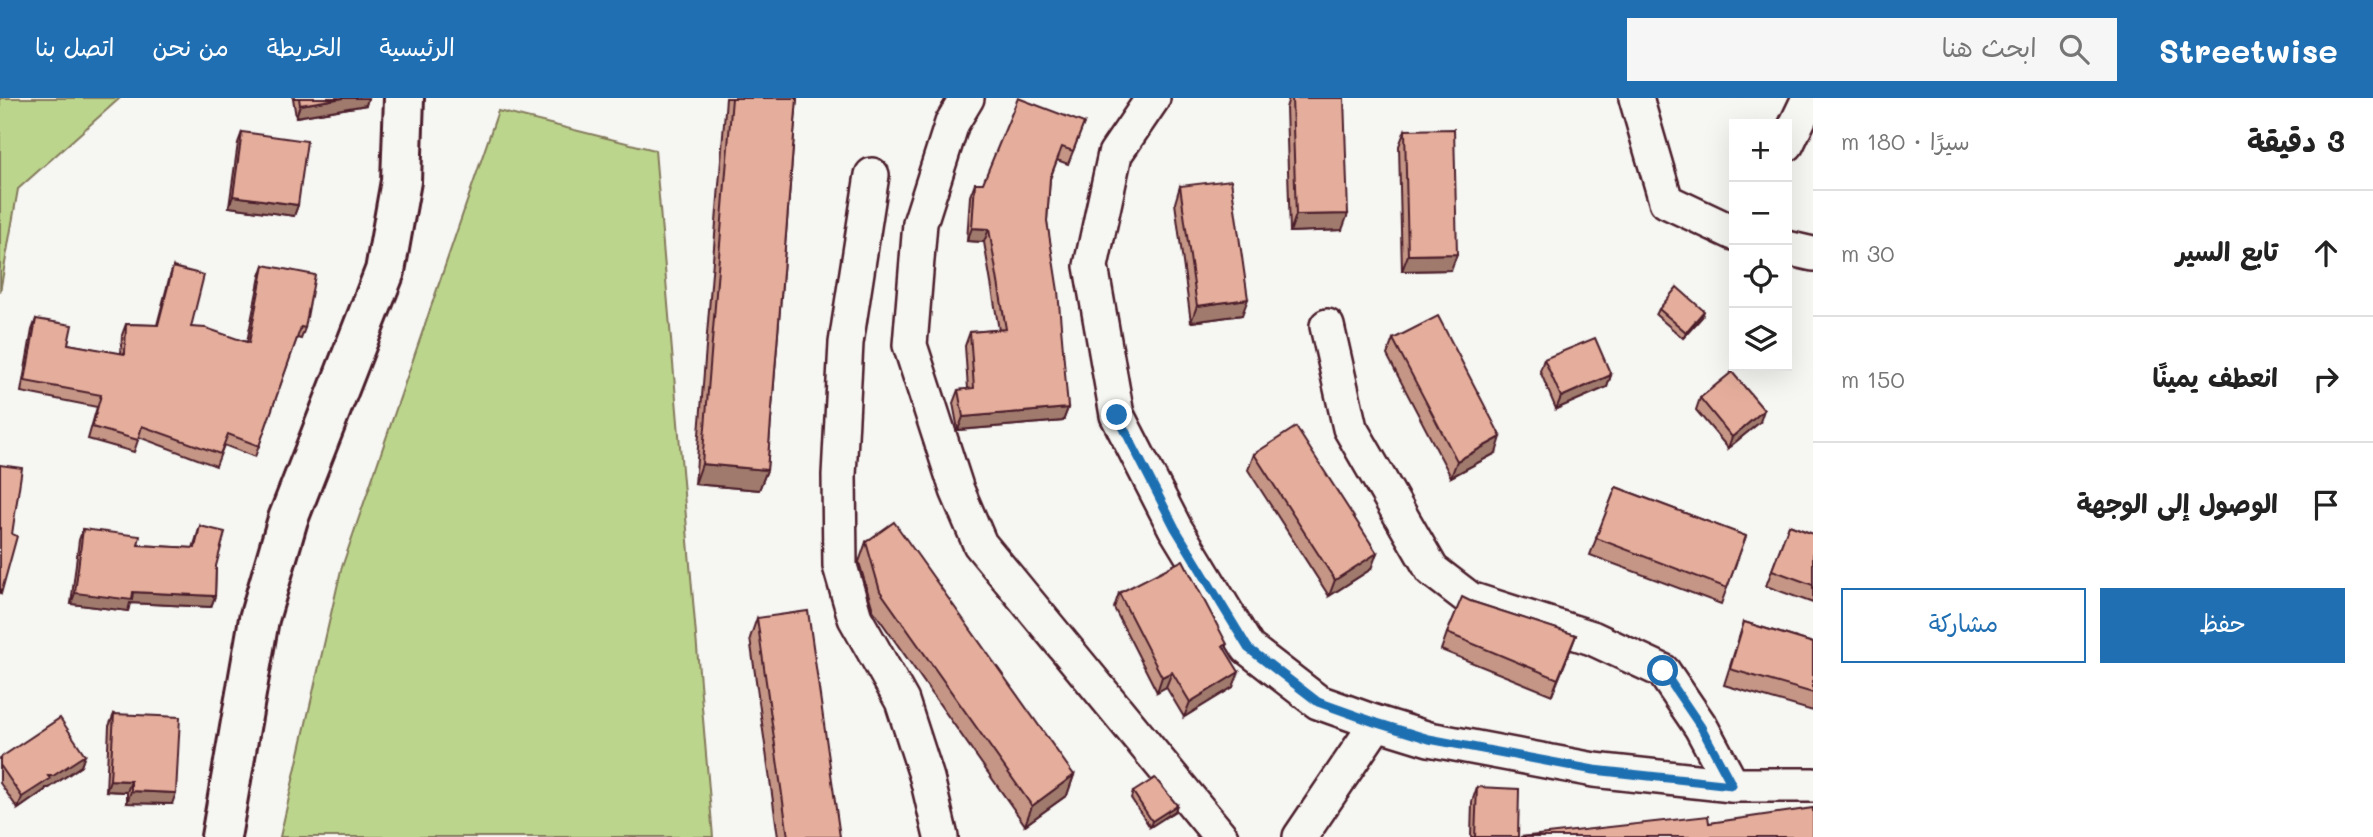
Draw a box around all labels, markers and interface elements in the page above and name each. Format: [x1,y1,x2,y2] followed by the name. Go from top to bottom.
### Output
[1627,18,2117,81] search box
[2159,28,2338,71] text: Streetwise
[1941,30,2037,64] text: ابحث هنا
[2055,30,2093,68] icon: search
[35,31,114,62] text: اتصل بنا
[152,31,229,62] text: من نحن
[267,31,342,62] text: الخريطة
[380,31,455,62] text: الرئيسية
[1729,119,1792,371] map controls
[1729,119,1792,182] button: +
[2247,120,2345,160] text: 3 دقيقة
[1841,126,1970,156] text: سيرًا · 180 m
[1729,182,1792,245] button: −
[2176,234,2278,268] text: تابع السير
[2307,234,2345,272] icon: ahead
[1841,238,1894,268] text: 30 m
[1729,245,1792,308] button: locate
[1729,308,1792,371] button: layers
[2153,360,2278,394] text: انعطف يمينًا
[2307,360,2345,398] icon: right
[1841,364,1905,394] text: 150 m
[1101,399,1132,430] route end
[2076,486,2278,520] text: الوصول إلى الوجهة
[2307,486,2345,524] icon: arrive
[1841,588,2086,663] button: مشاركة
[2100,588,2345,663] button: حفظ
[1647,655,1678,686] route start

